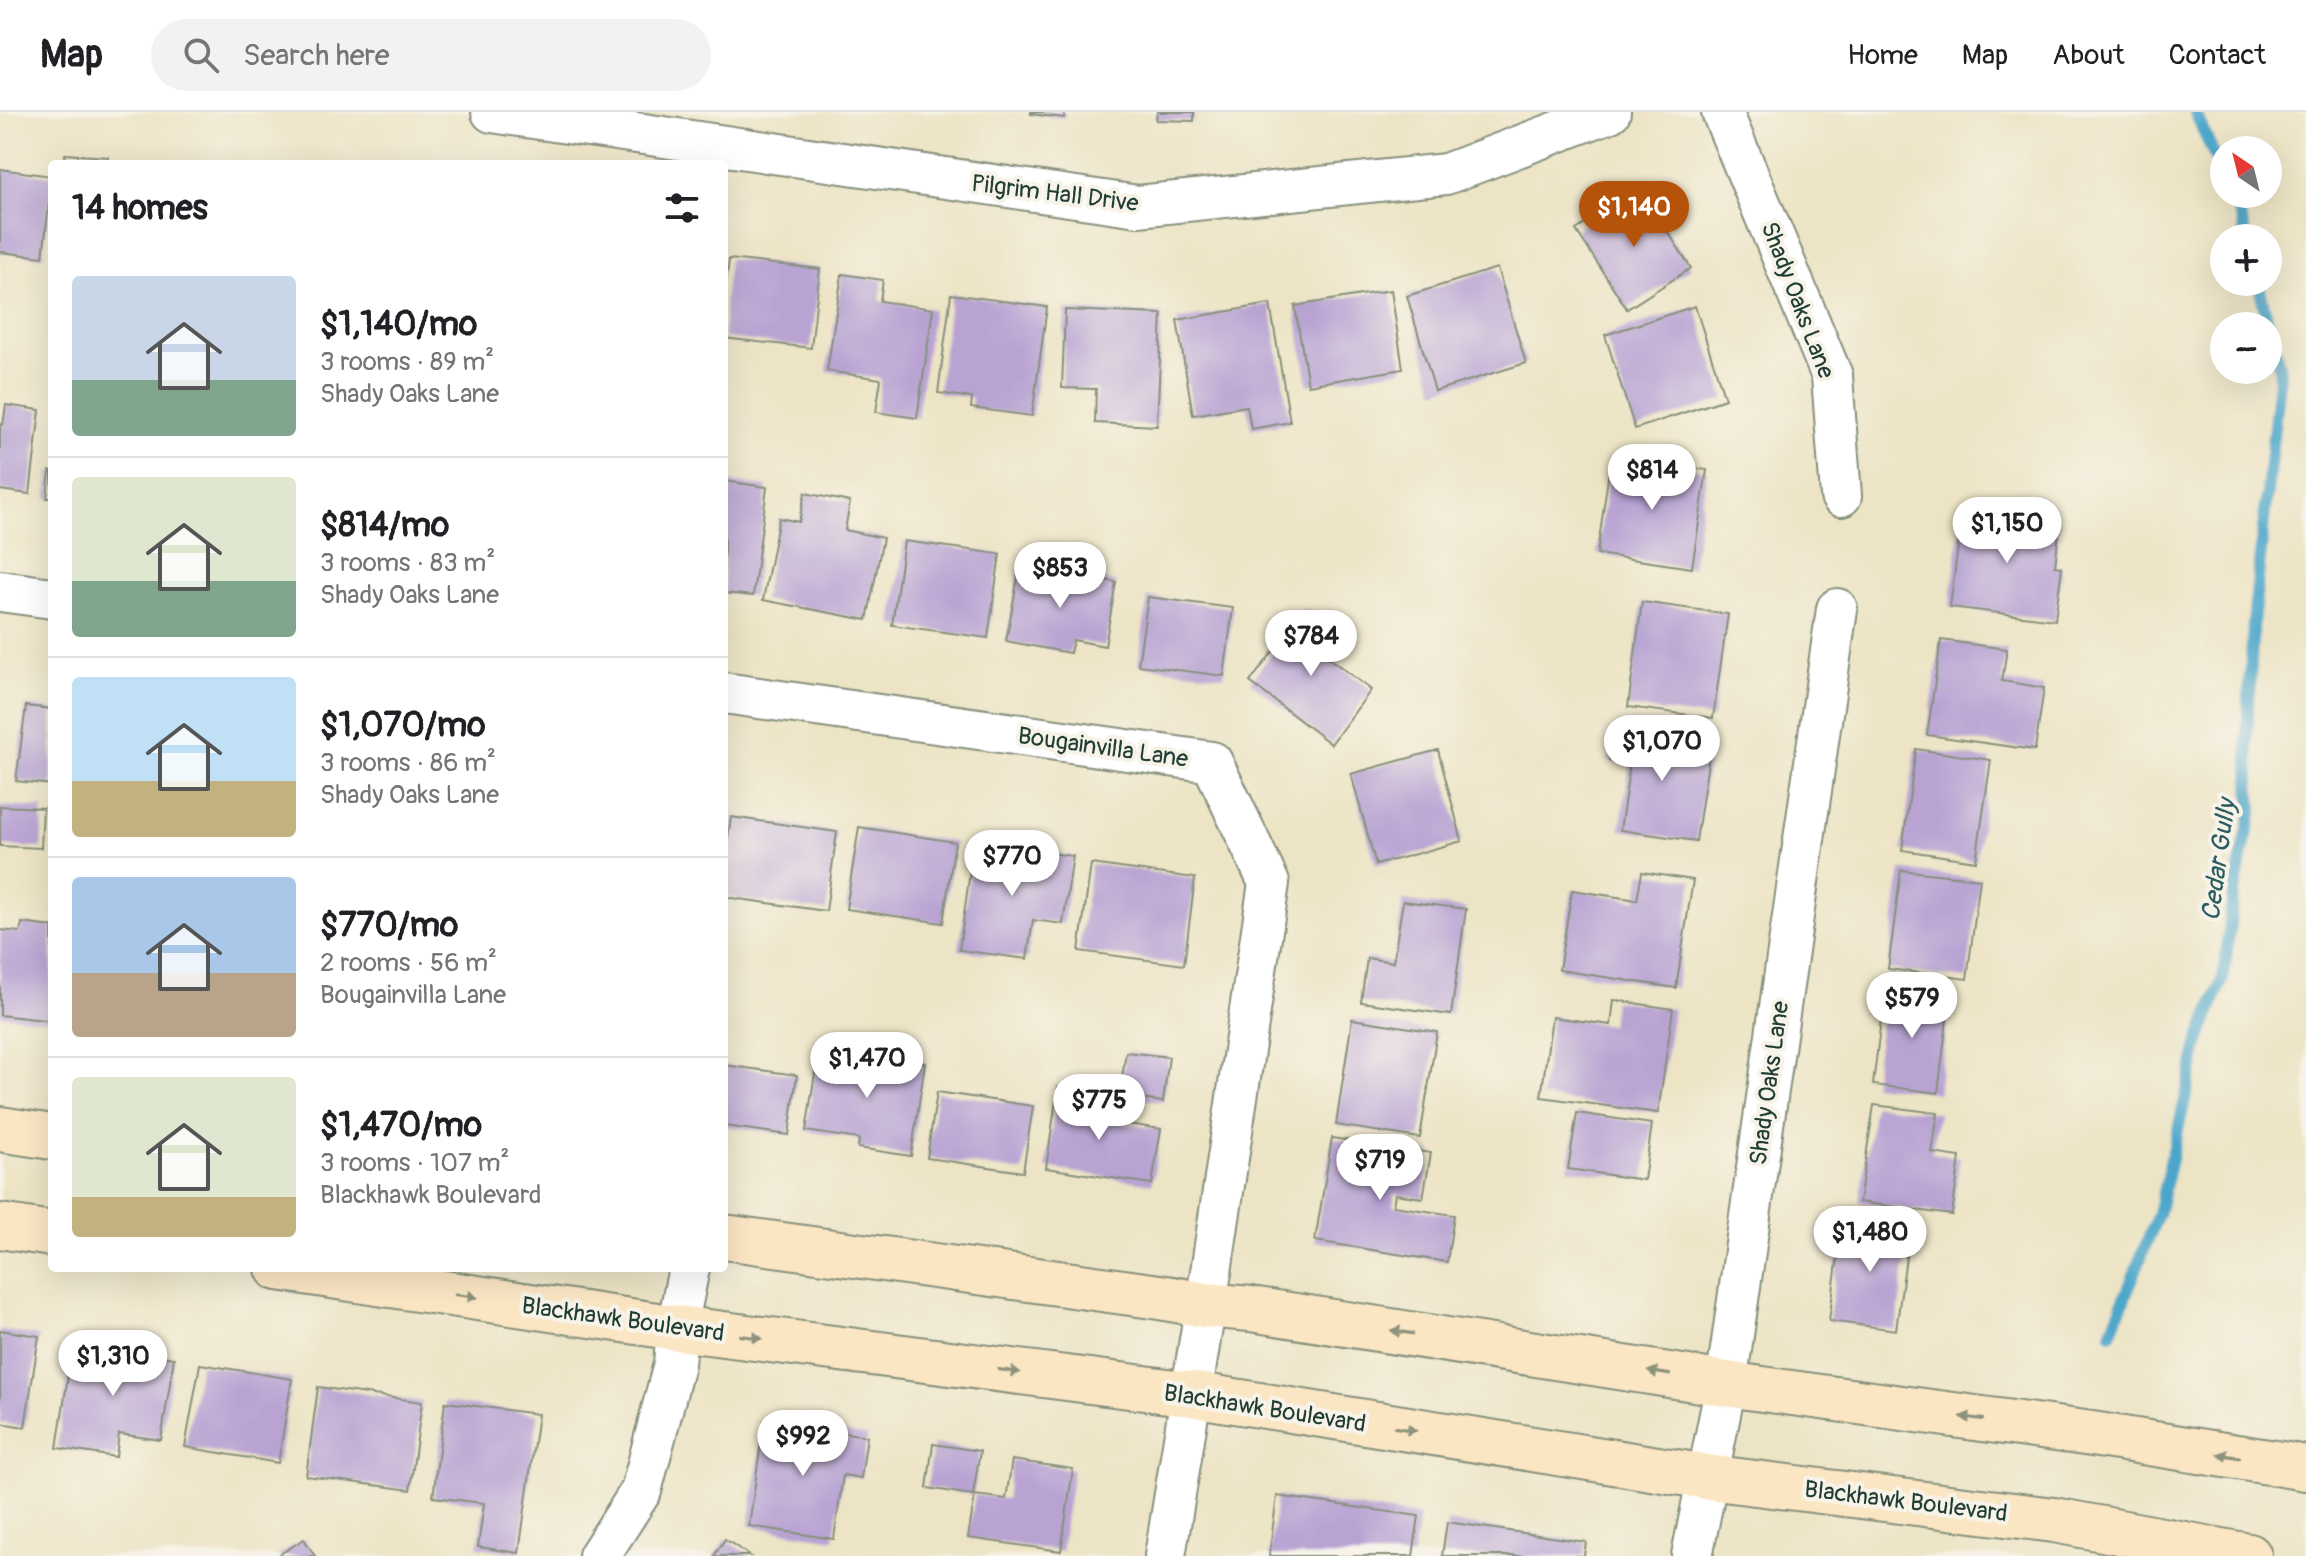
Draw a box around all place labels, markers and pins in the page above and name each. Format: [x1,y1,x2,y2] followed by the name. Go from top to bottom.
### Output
[1569,181,1699,249] pin: $1,140
[1605,444,1699,512] pin: $814
[1942,497,2072,565] pin: $1,150
[1013,542,1107,610] pin: $853
[1264,610,1358,678] pin: $784
[1597,715,1727,783] pin: $1,070
[965,830,1059,898] pin: $770
[1865,972,1959,1040] pin: $579
[802,1032,932,1100] pin: $1,470
[1052,1074,1146,1142] pin: $775
[1333,1134,1427,1202] pin: $719
[1805,1206,1935,1274] pin: $1,480
[48,1330,178,1398] pin: $1,310
[756,1410,850,1478] pin: $992

